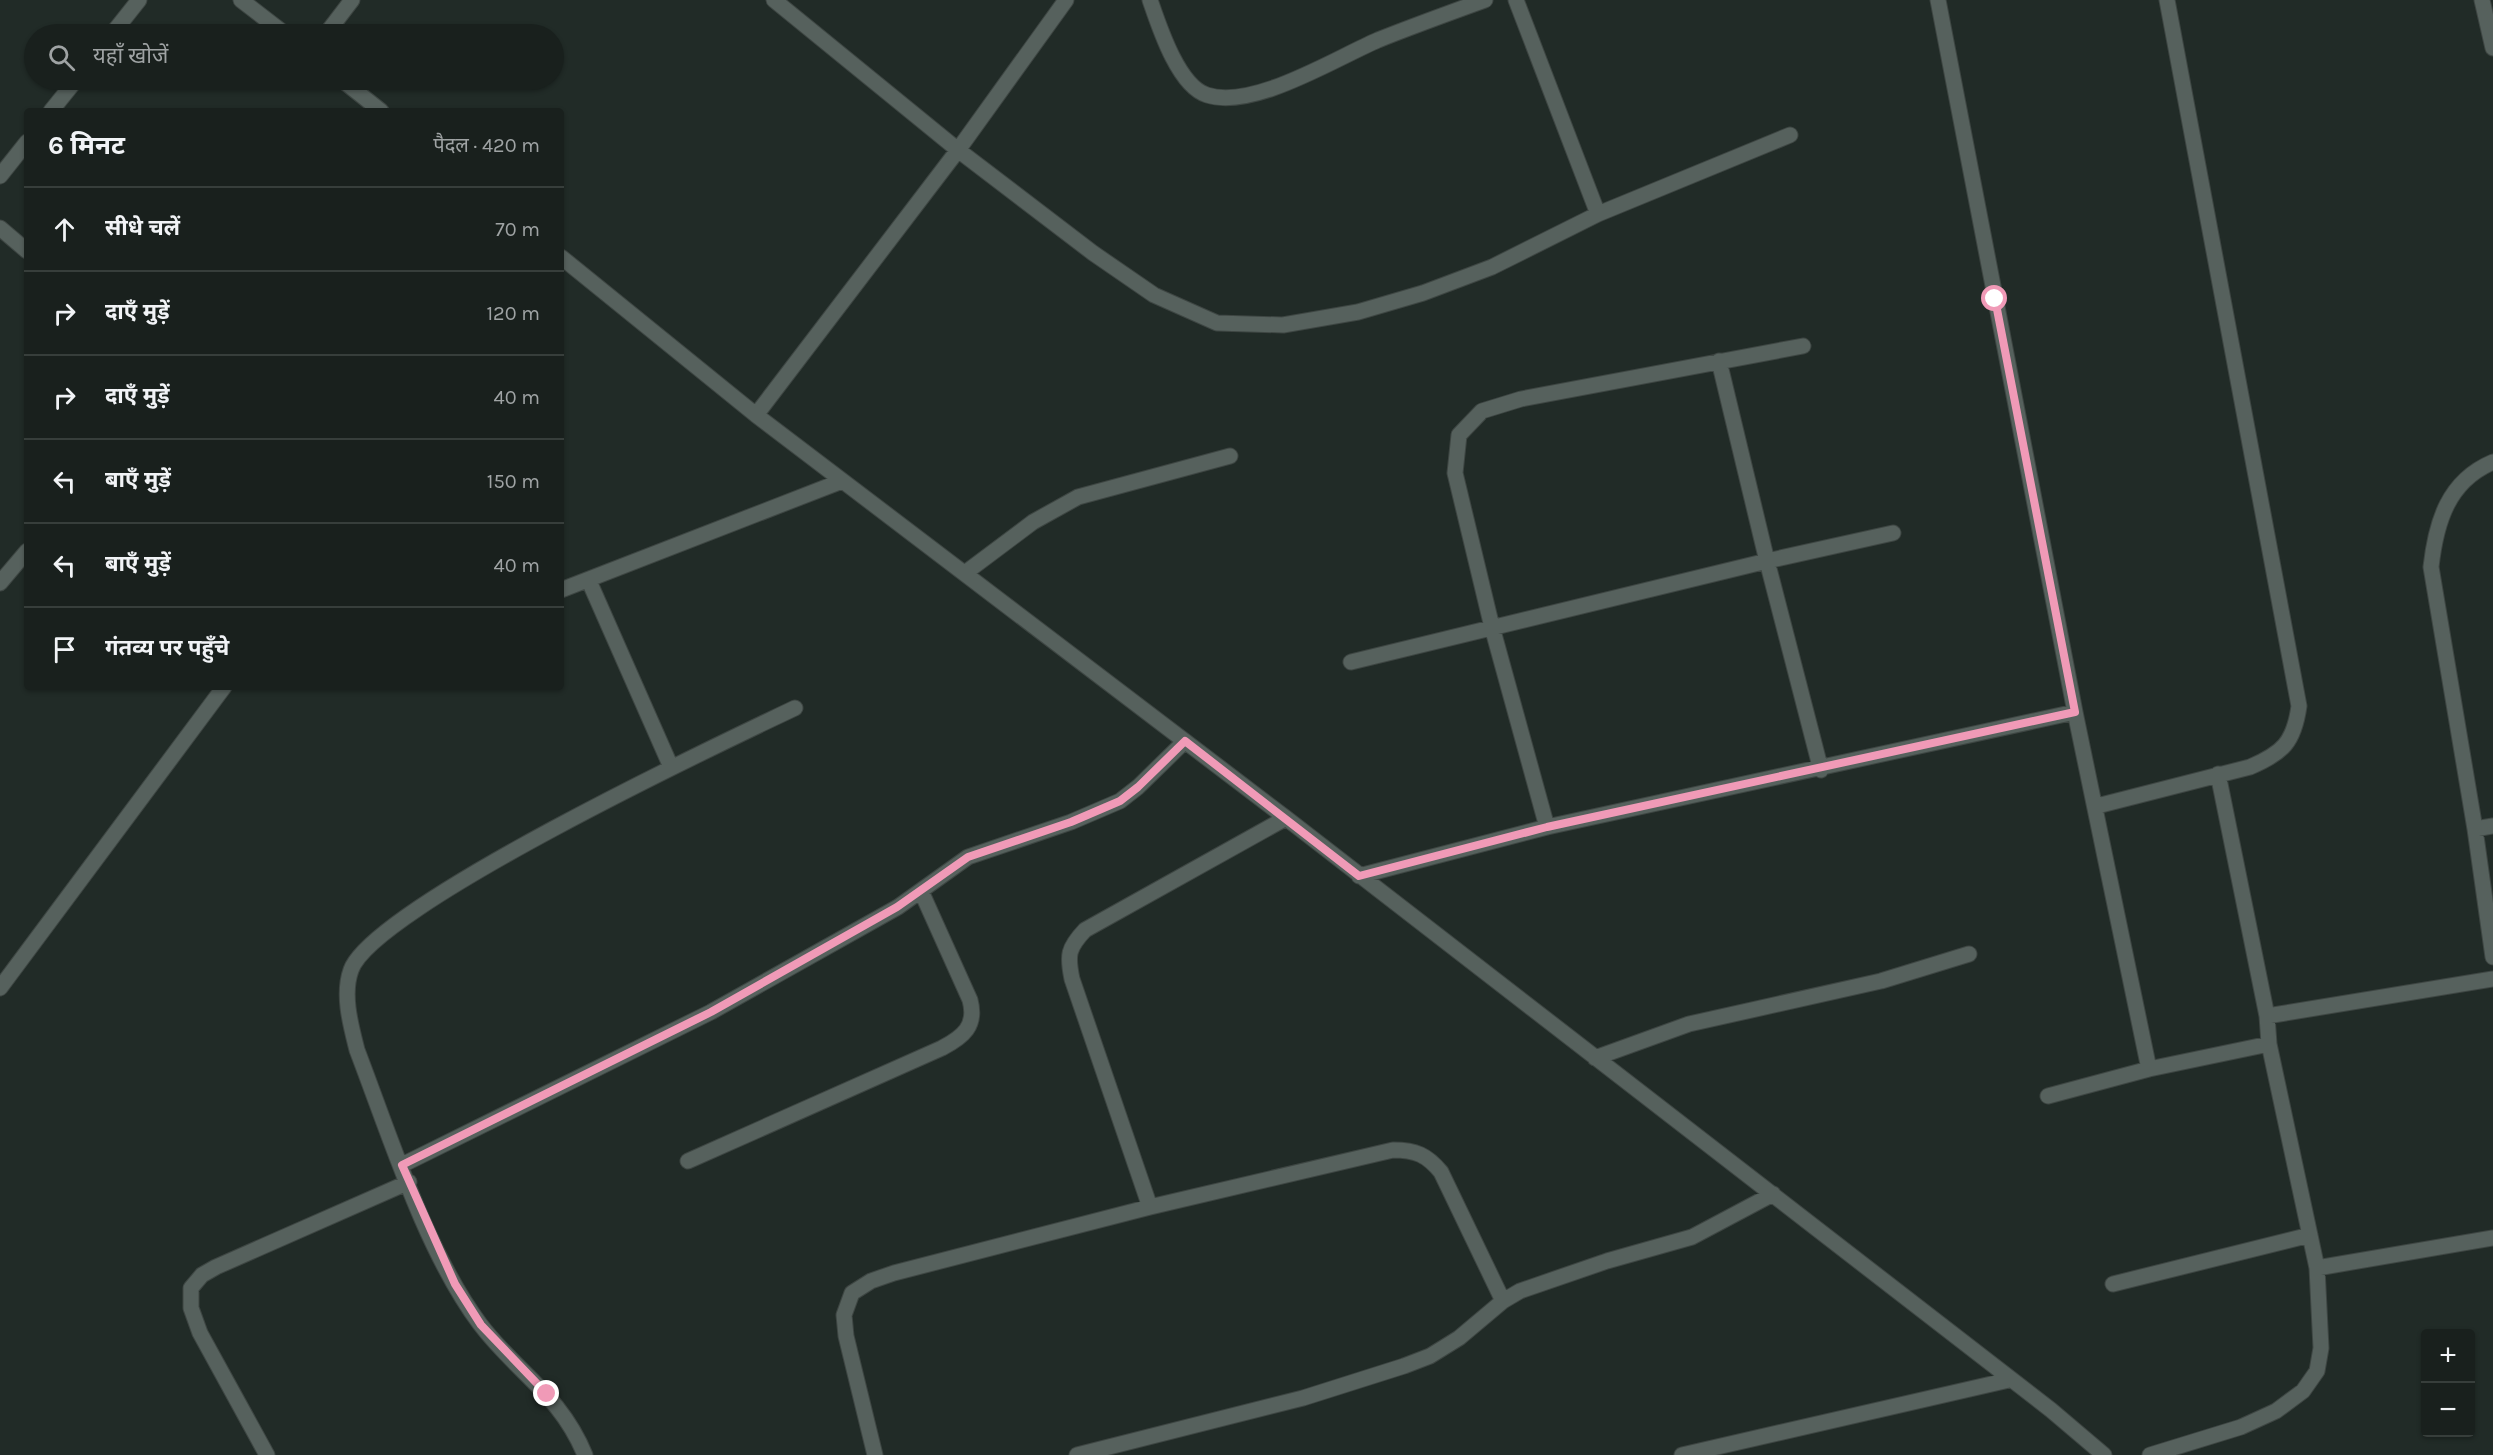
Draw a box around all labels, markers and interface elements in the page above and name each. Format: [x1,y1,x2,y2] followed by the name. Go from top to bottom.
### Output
[24,24,564,90] search box
[45,41,78,74] icon: search
[93,43,168,69] text: यहाँ खोजें
[48,130,125,161] text: 6 मिनट
[433,134,540,157] text: पैदल · 420 m
[48,213,81,246] icon: ahead
[105,215,180,241] text: सीधे चलें
[495,218,540,241] text: 70 m
[1981,285,2007,311] route start
[48,297,81,330] icon: right
[105,299,170,325] text: दाएँ मुड़ें
[486,302,540,325] text: 120 m
[48,381,81,414] icon: right
[105,383,170,409] text: दाएँ मुड़ें
[494,386,540,409] text: 40 m
[48,465,81,498] icon: left
[105,467,171,493] text: बाएँ मुड़ें
[487,470,540,493] text: 150 m
[48,549,81,582] icon: left
[105,551,171,577] text: बाएँ मुड़ें
[494,554,540,577] text: 40 m
[48,633,81,666] icon: arrive
[105,635,229,661] text: गंतव्य पर पहुँचे
[2421,1329,2475,1437] map controls
[2421,1329,2475,1383] button: +
[533,1380,559,1406] route end
[2421,1383,2475,1437] button: −

